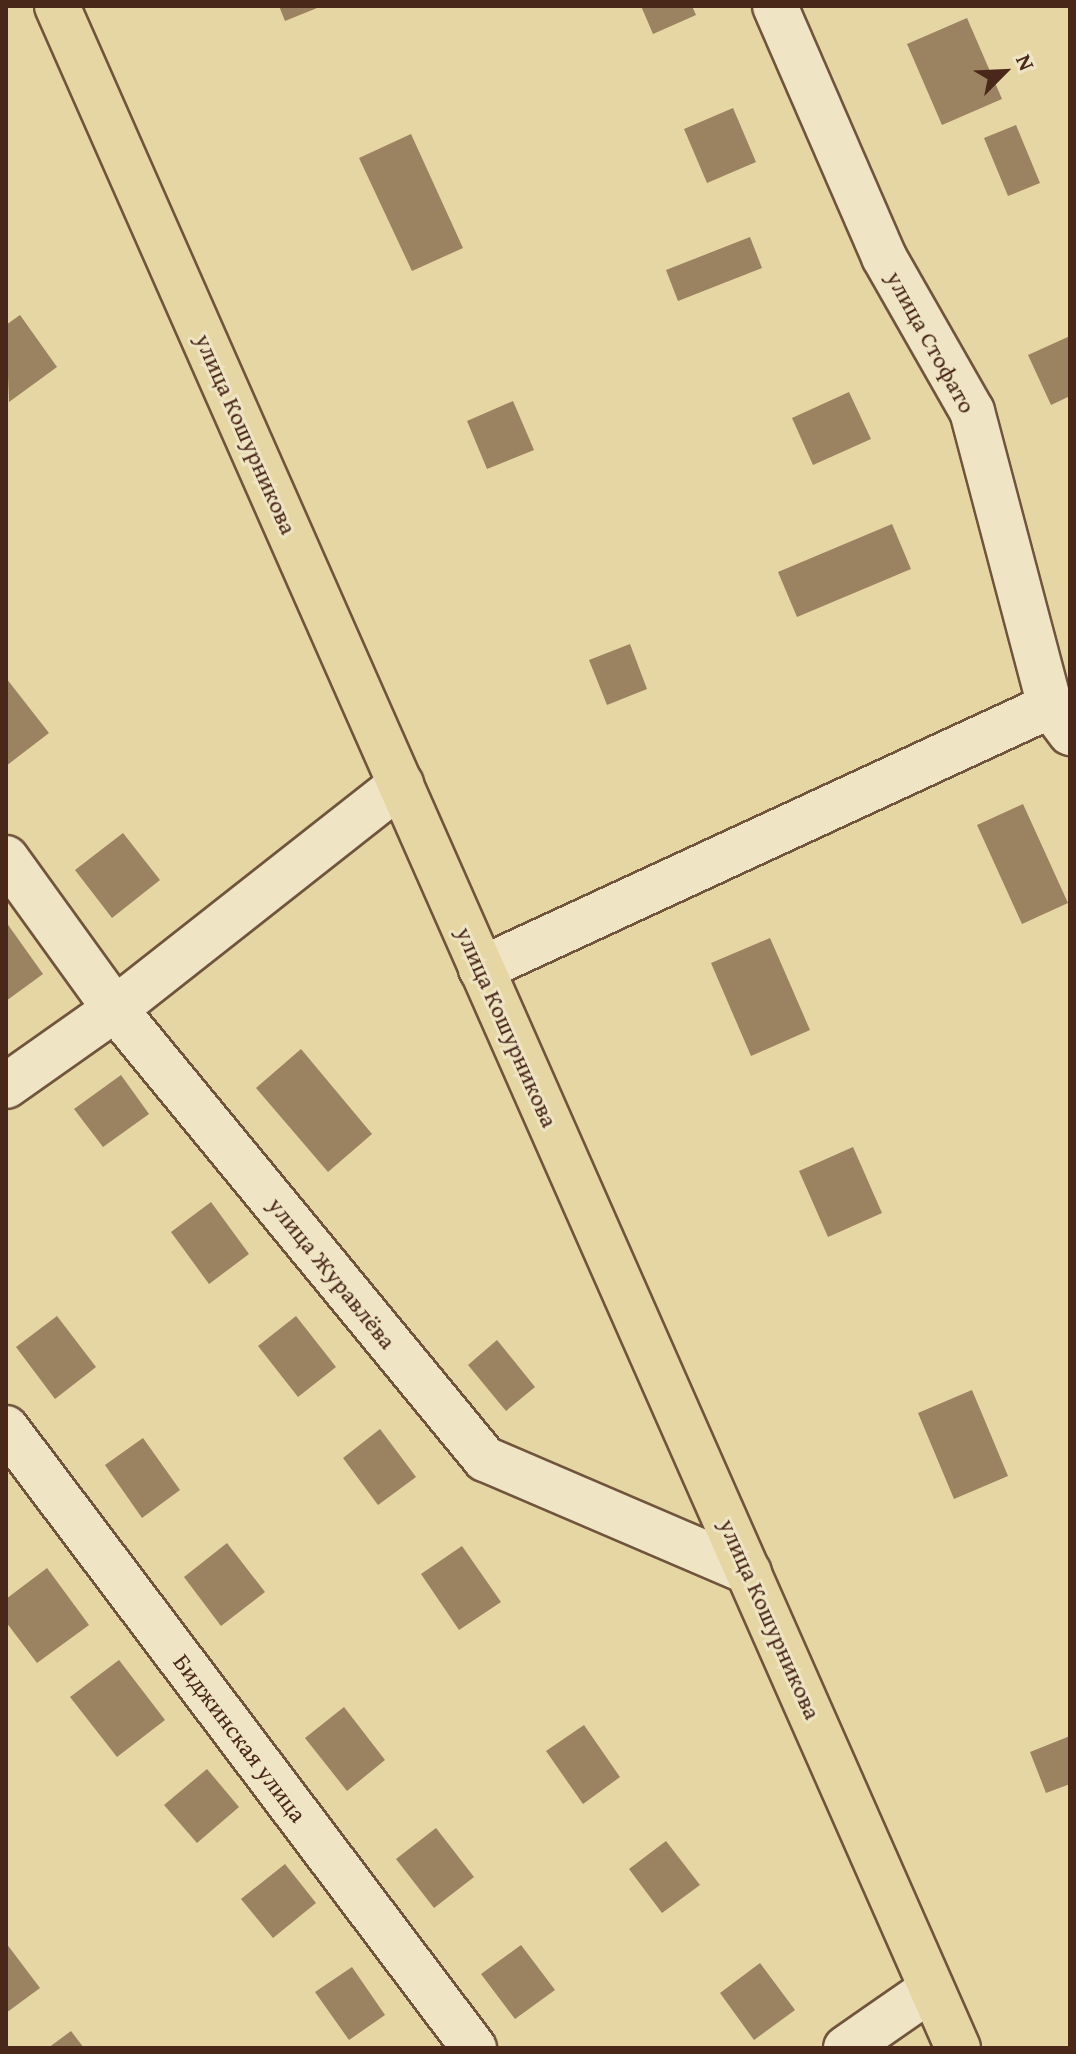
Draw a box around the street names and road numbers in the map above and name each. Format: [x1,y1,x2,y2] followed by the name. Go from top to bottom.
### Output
[880,266,982,418] street label: улица Стофато
[189,329,303,539] street label: улица Кошурникова
[450,922,564,1132] street label: улица Кошурникова
[262,1191,402,1355] street label: улица Журавлёва
[713,1514,827,1724] street label: улица Кошурникова
[167,1648,313,1828] street label: Биджинская улица

